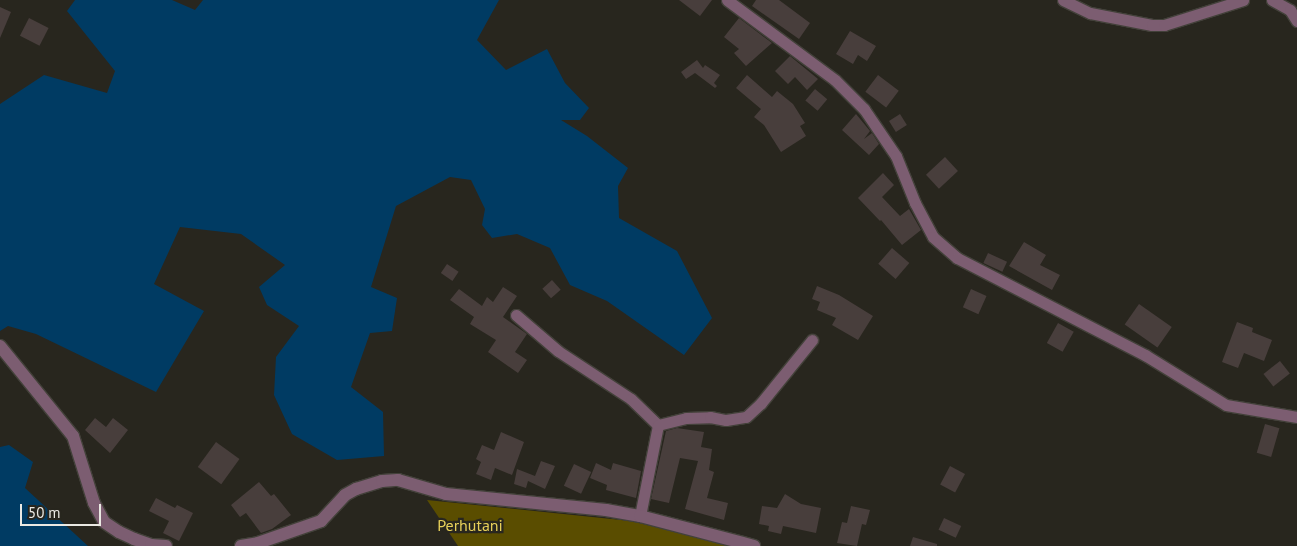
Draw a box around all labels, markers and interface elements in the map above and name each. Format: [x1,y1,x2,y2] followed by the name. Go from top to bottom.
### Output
[22,494,104,526] scale bar
[28,503,61,522] text: 50 m
[437,515,503,535] park label: Perhutani

